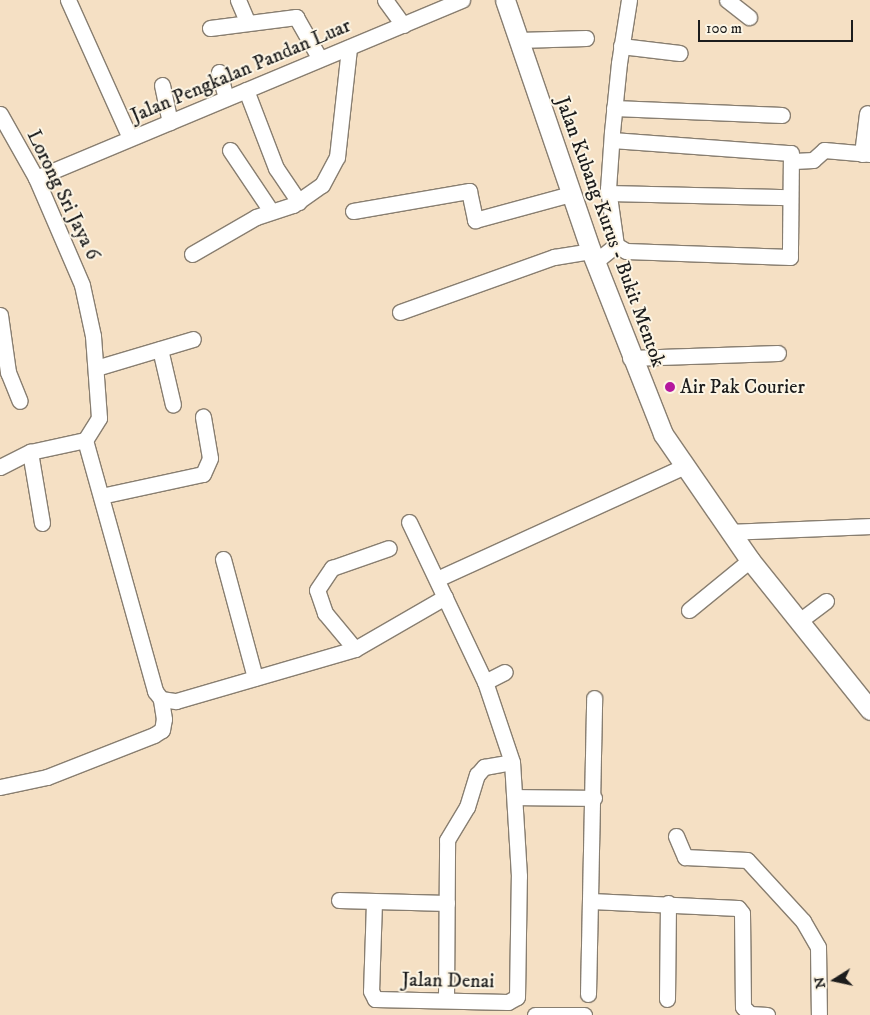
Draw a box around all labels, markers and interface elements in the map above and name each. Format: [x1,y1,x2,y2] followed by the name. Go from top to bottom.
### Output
[700,10,855,42] scale bar
[127,14,355,128] street label: Jalan Pengkalan Pandan Luar
[706,19,742,38] text: 100 m
[550,94,670,370] street label: Jalan Kubang Kurus - Bukit Mentok
[21,126,105,264] street label: Lorong Sri Jaya 6
[680,375,805,399] place label: Air Pak Courier
[664,381,676,393] marker: Air Pak Courier
[810,955,860,1005] north arrow
[402,968,494,994] street label: Jalan Denai
[810,975,830,990] text: N

